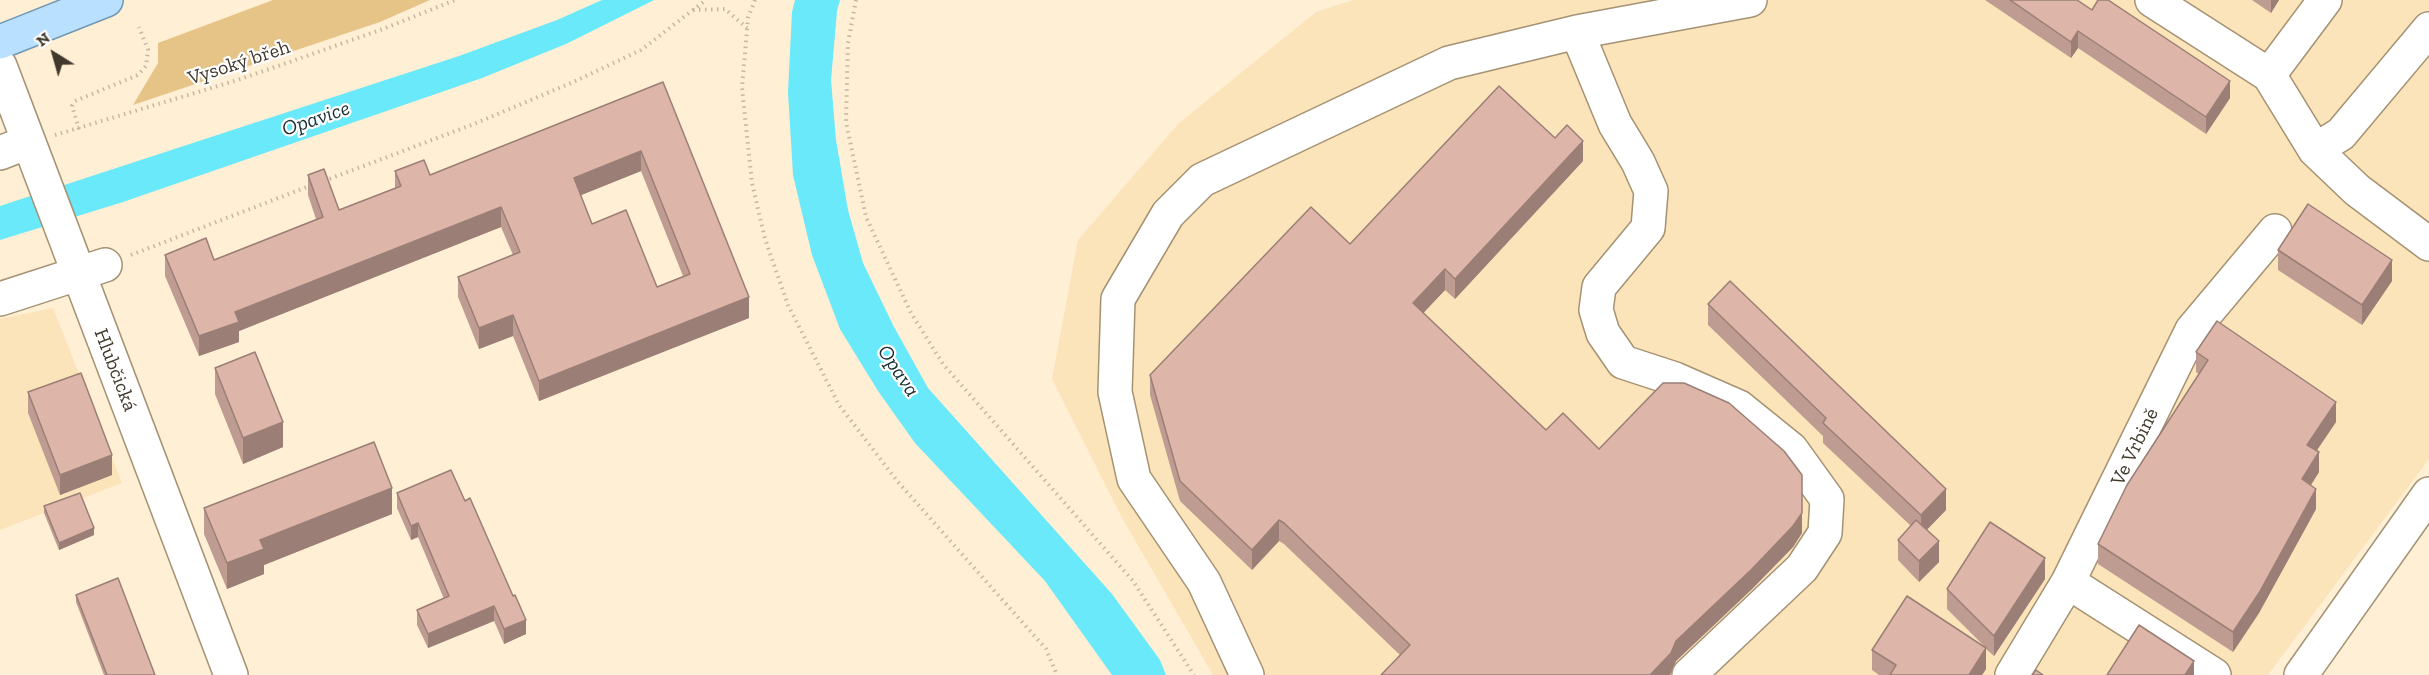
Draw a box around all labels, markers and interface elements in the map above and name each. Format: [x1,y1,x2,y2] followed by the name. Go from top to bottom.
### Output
[24,24,84,84] north arrow
[32,28,53,50] text: N
[185,35,293,91] street label: Vysoký břeh
[279,96,353,142] water label: Opavice
[88,325,142,415] street label: Hlubčická
[872,340,924,402] water label: Opava
[2106,404,2164,490] street label: Ve Vrbině

